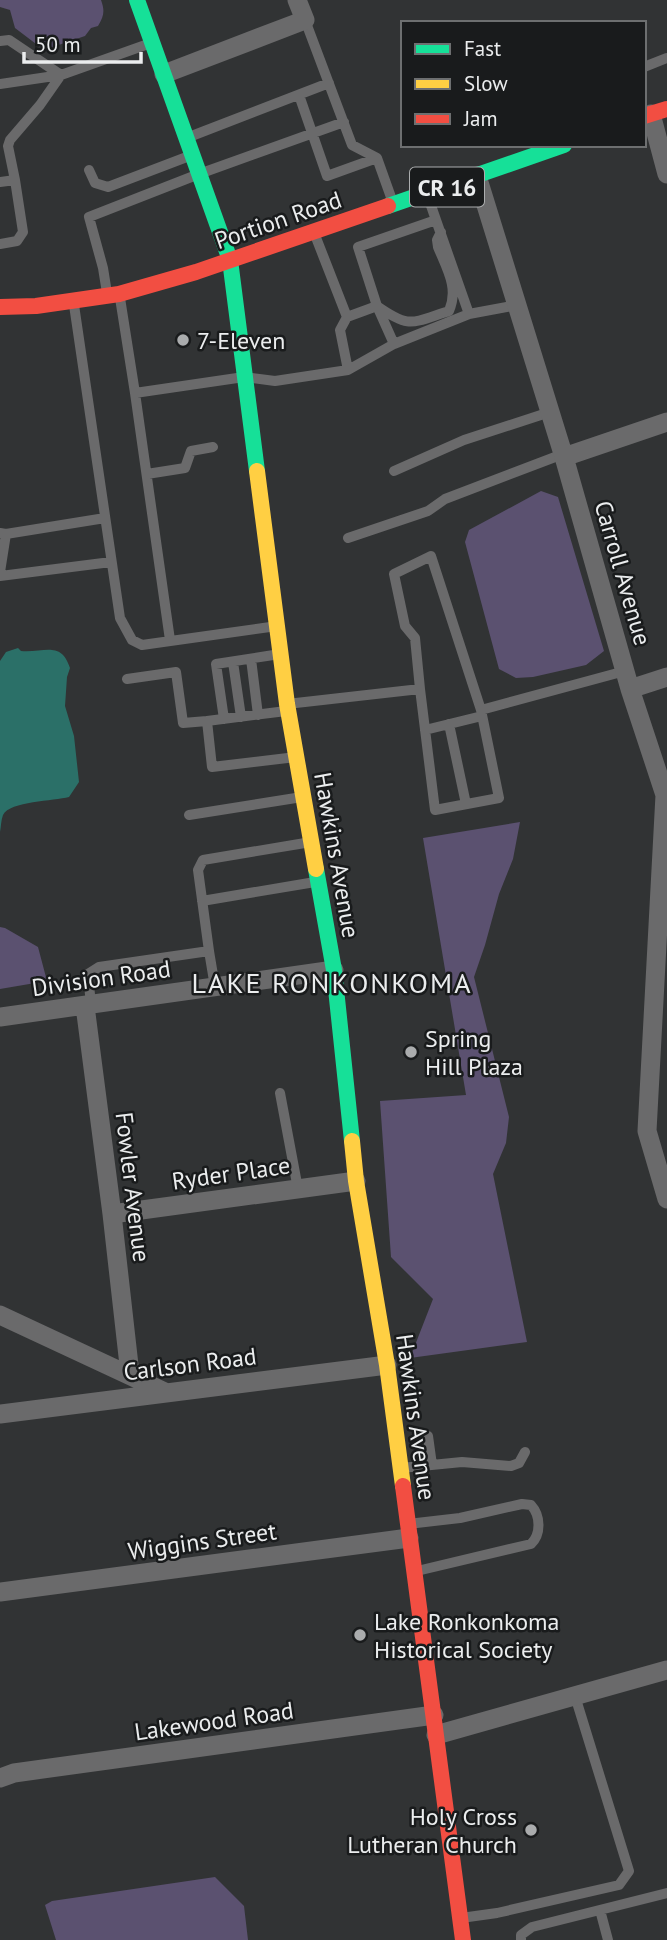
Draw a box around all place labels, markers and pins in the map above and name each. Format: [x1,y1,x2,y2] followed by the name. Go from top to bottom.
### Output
[197,325,285,356] place label: 7-Eleven
[175,332,191,348] marker: 7-Eleven
[425,1023,523,1082] place label: Spring Hill Plaza
[403,1044,419,1060] marker: Spring Hill Plaza
[374,1606,559,1665] place label: Lake Ronkonkoma Historical Society
[352,1627,368,1643] marker: Lake Ronkonkoma Historical Society
[347,1801,517,1860] place label: Holy Cross Lutheran Church
[523,1822,539,1838] marker: Holy Cross Lutheran Church

